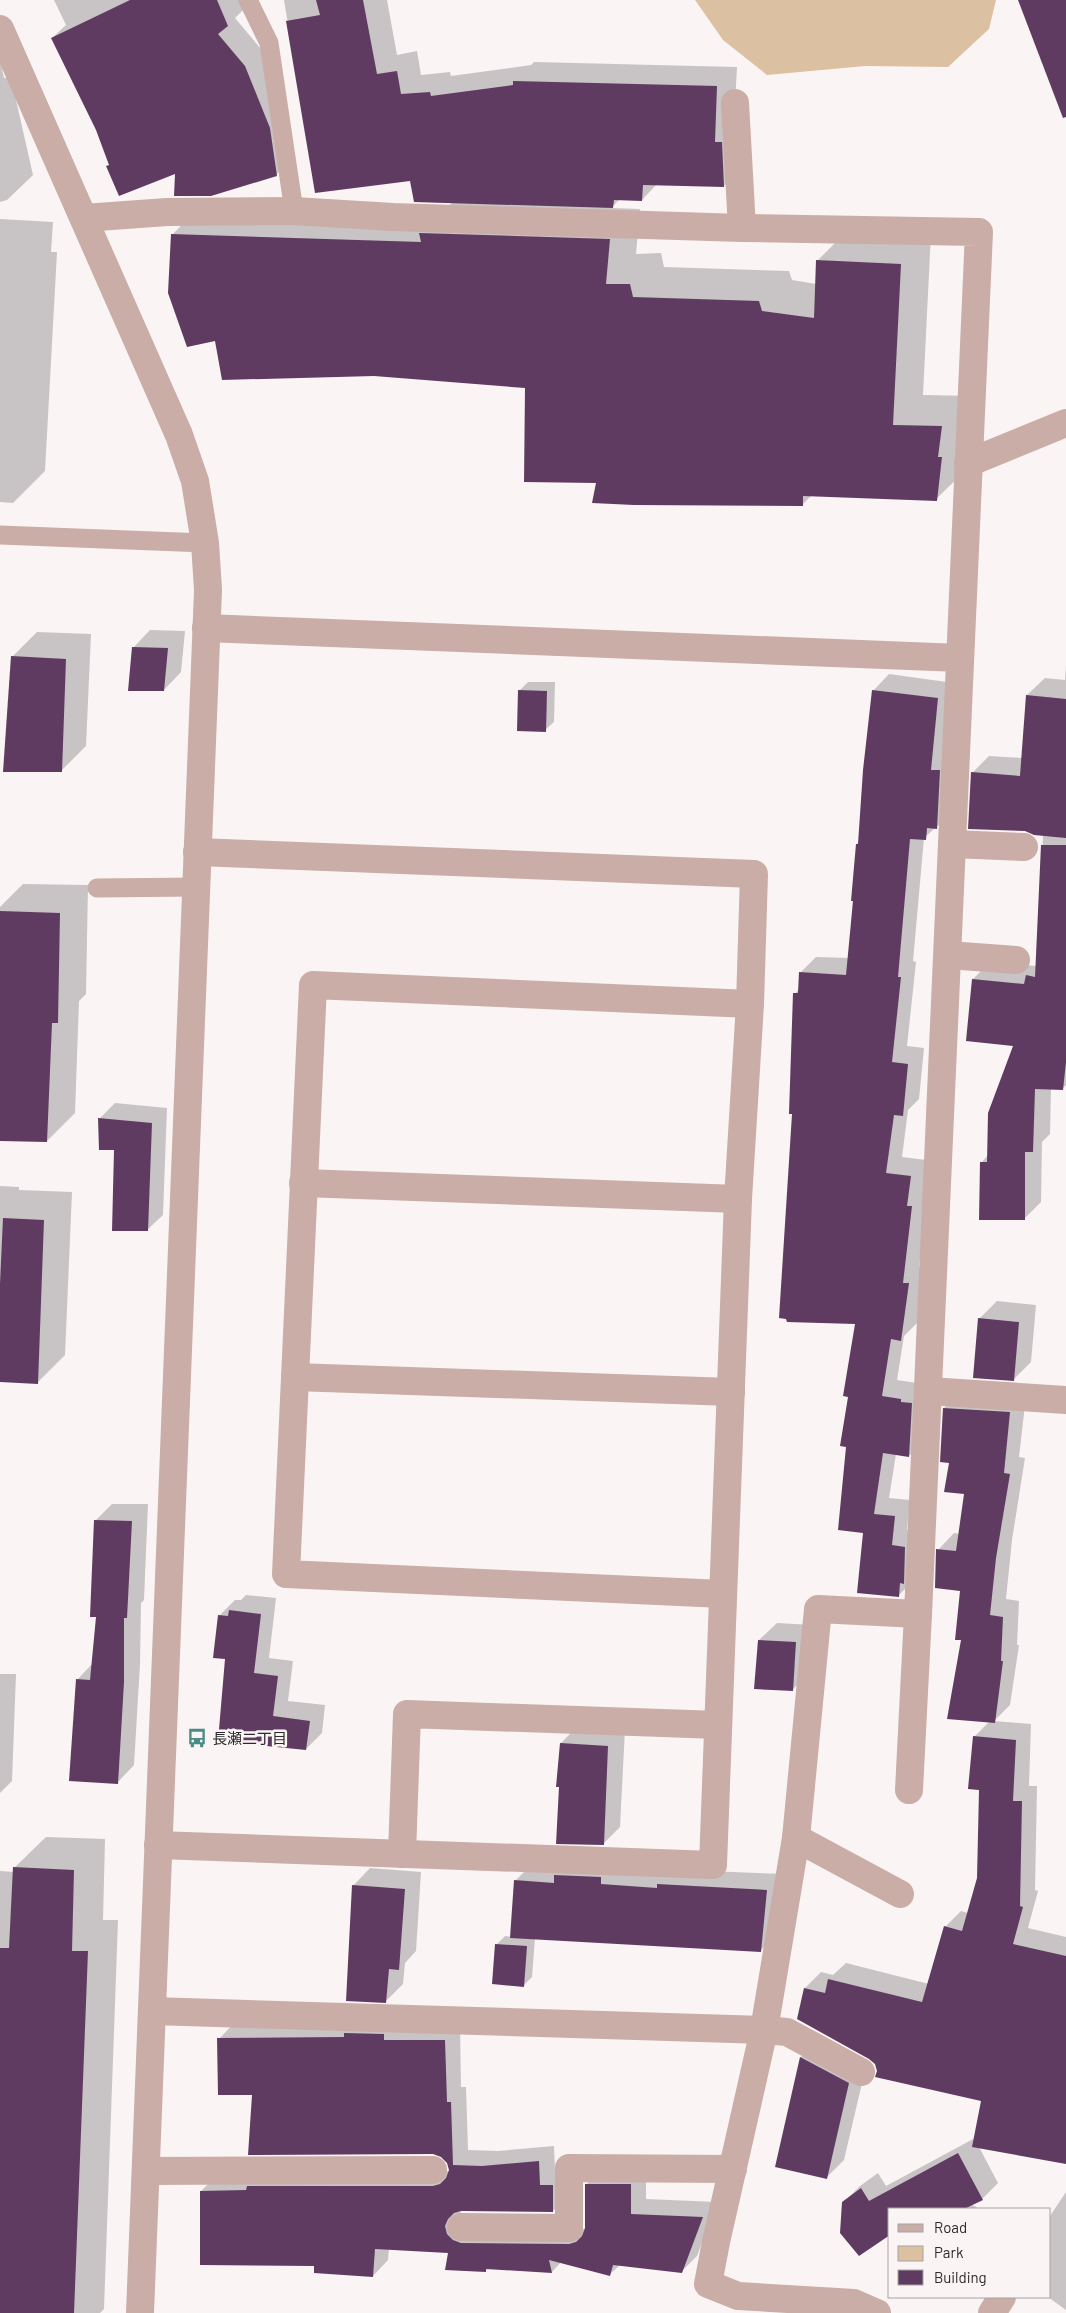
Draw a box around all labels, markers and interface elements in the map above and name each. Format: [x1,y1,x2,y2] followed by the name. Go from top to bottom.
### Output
[186,1727,208,1749] bus stop icon: 長瀬二丁目
[212,1729,287,1747] place label: 長瀬二丁目
[888,2208,1051,2298] legend
[934,2218,967,2236] text: Road
[934,2243,964,2261] text: Park
[934,2268,987,2286] text: Building

